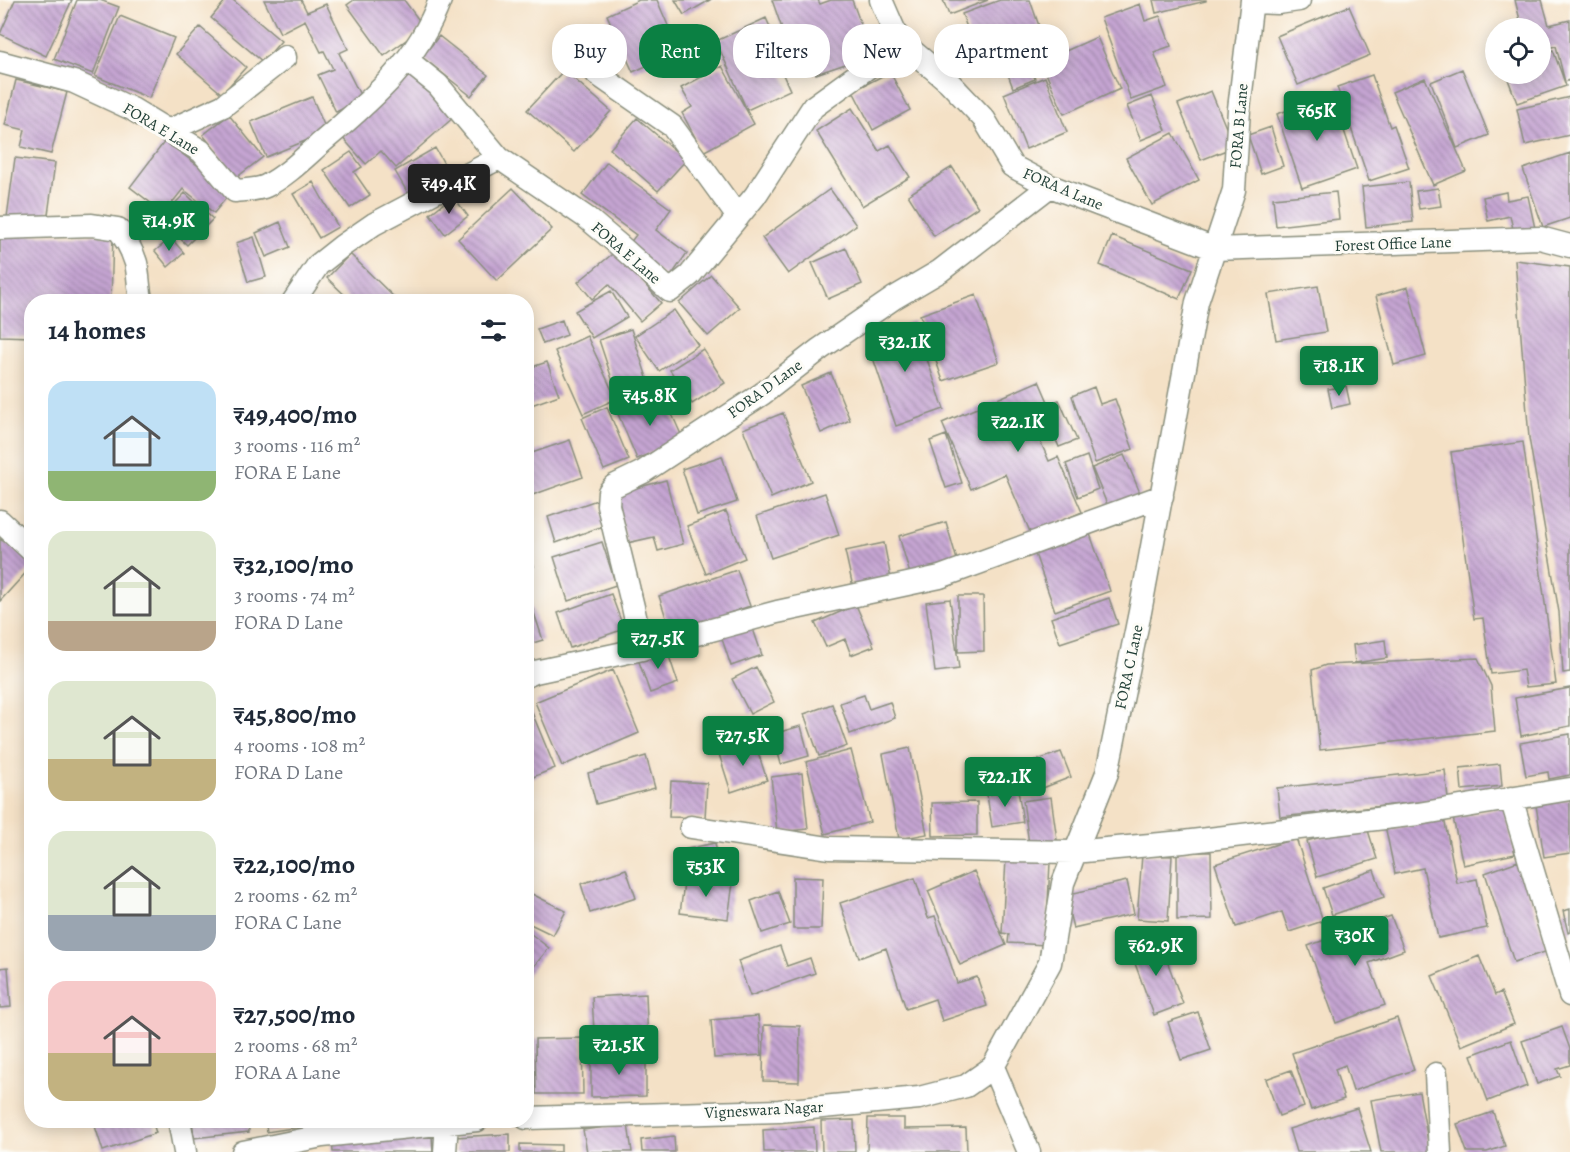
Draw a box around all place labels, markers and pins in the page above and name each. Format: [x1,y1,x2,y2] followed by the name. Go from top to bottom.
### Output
[1281,91,1353,142] pin: ₹65K
[400,164,498,215] pin: ₹49.4K
[120,201,218,252] pin: ₹14.9K
[856,322,954,373] pin: ₹32.1K
[1290,346,1388,397] pin: ₹18.1K
[601,376,699,427] pin: ₹45.8K
[969,402,1067,453] pin: ₹22.1K
[609,619,707,670] pin: ₹27.5K
[694,716,792,767] pin: ₹27.5K
[956,757,1054,808] pin: ₹22.1K
[670,847,742,898] pin: ₹53K
[1319,916,1391,967] pin: ₹30K
[1107,926,1205,977] pin: ₹62.9K
[570,1025,668,1076] pin: ₹21.5K

